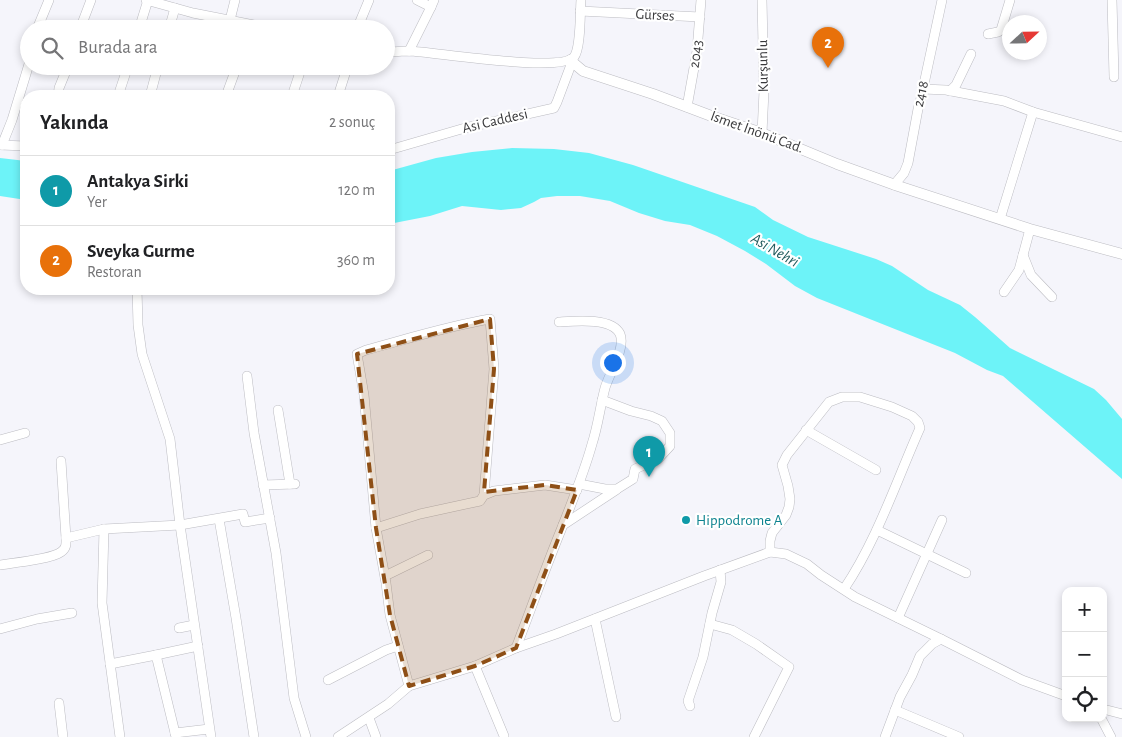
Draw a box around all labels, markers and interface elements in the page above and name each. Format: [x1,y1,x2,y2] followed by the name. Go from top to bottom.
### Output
[635,6,675,24] street label: Gürses
[1002,15,1047,60] north arrow
[20,20,395,75] search box
[812,27,844,68] pin: 2
[38,34,66,62] icon: search
[78,38,157,57] text: Burada ara
[687,39,705,69] street label: 2043
[755,39,771,92] street label: Kurşunlu
[911,79,931,109] street label: 2418
[461,106,529,136] street label: Asi Caddesi
[708,106,806,156] street label: İsmet İnönü Cad.
[40,112,109,133] text: Yakında
[329,114,375,130] text: 2 sonuç
[87,172,189,191] text: Antakya Sirki
[53,182,59,198] text: 1
[338,182,375,198] text: 120 m
[87,194,107,210] text: Yer
[748,230,802,270] water label: Asi Nehri
[87,242,195,261] text: Sveyka Gurme
[52,252,60,268] text: 2
[337,252,375,268] text: 360 m
[87,264,142,280] text: Restoran
[600,350,626,376] your location
[633,436,665,477] pin: 1
[696,513,783,528] place label: Hippodrome A
[680,514,692,526] marker: Hippodrome A
[1062,587,1107,722] map controls
[1062,587,1107,632] button: +
[1062,632,1107,677] button: −
[1062,677,1107,722] button: locate

